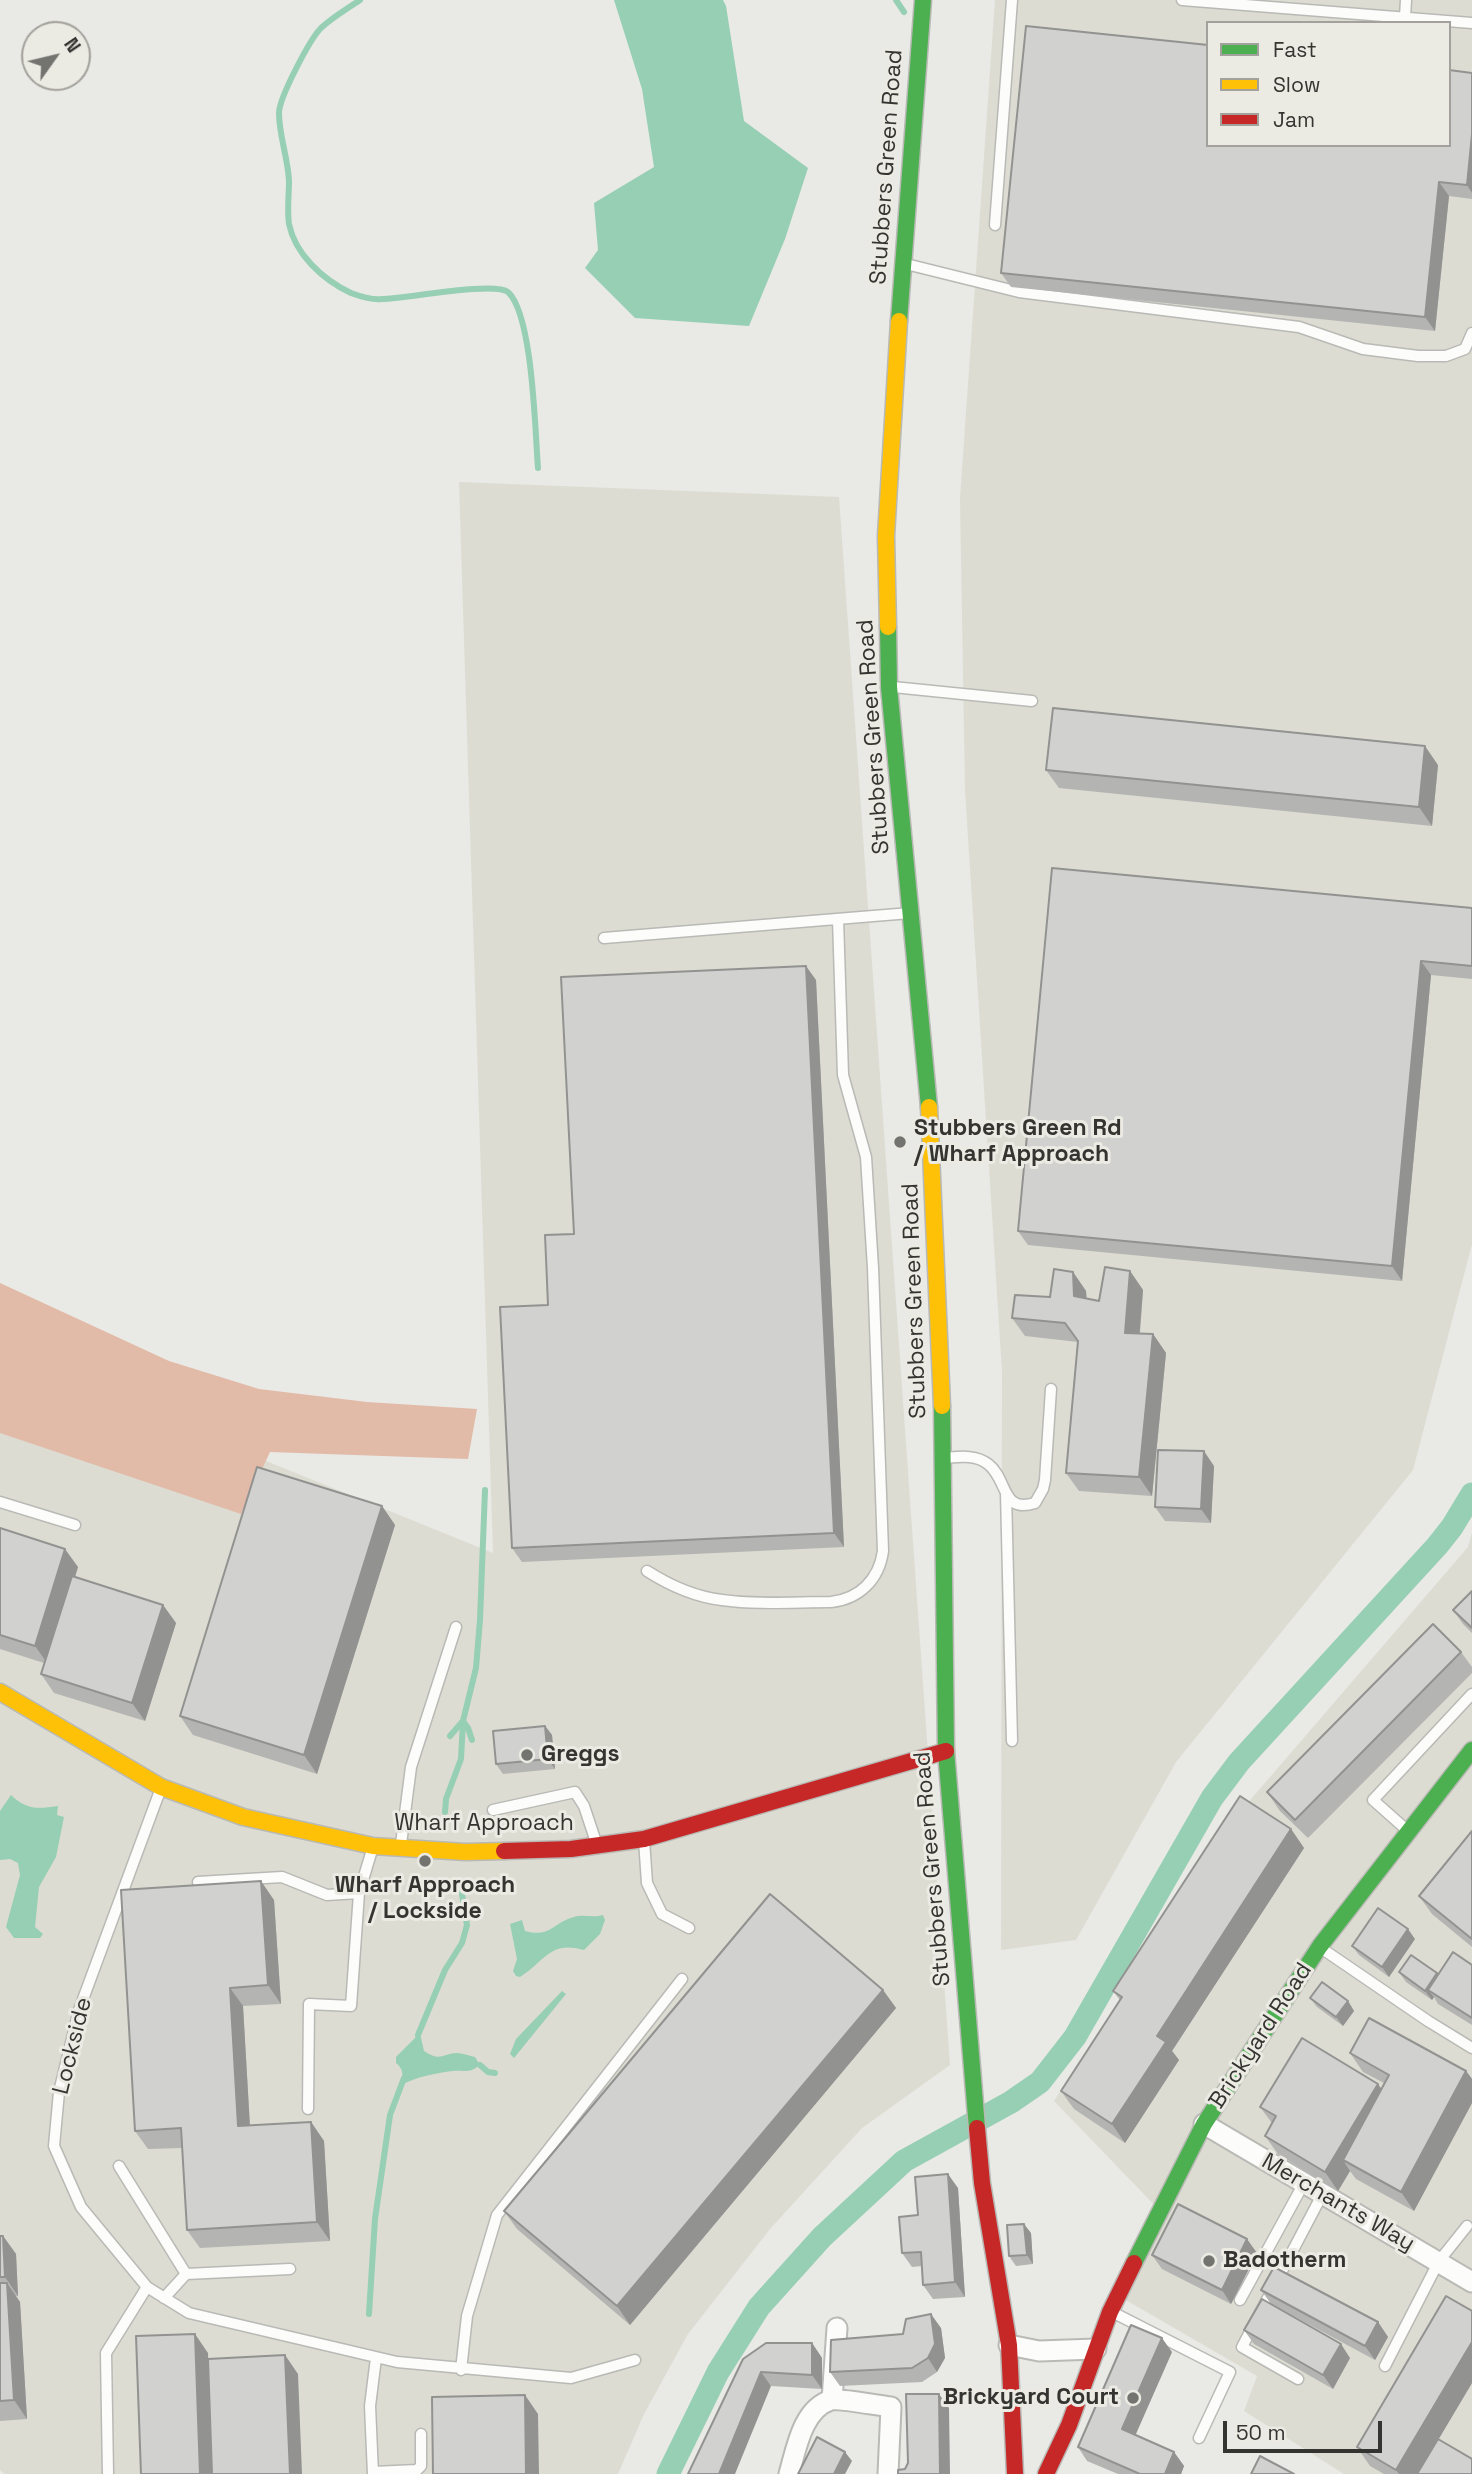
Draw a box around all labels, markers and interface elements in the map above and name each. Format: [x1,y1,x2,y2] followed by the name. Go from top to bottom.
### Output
[21,21,91,91] north arrow
[1206,21,1451,147] legend
[58,33,86,57] text: N
[1273,36,1317,63] text: Fast
[865,49,909,285] street label: Stubbers Green Road
[1273,71,1321,98] text: Slow
[1273,106,1315,133] text: Jam
[852,619,896,855] street label: Stubbers Green Road
[914,1115,1122,1169] place label: Stubbers Green Rd / Wharf Approach
[892,1134,908,1150] marker: Stubbers Green Rd / Wharf Approach
[897,1183,933,1419] street label: Stubbers Green Road
[541,1741,620,1769] place label: Greggs
[519,1747,535,1763] marker: Greggs
[909,1750,957,1988] street label: Stubbers Green Road
[394,1810,574,1838] street label: Wharf Approach
[417,1853,433,1869] marker: Wharf Approach / Lockside
[335,1872,515,1926] place label: Wharf Approach / Lockside
[1204,1958,1318,2114] street label: Brickyard Road
[48,1995,98,2097] street label: Lockside
[1257,2148,1419,2258] street label: Merchants Way
[1223,2247,1346,2275] place label: Badotherm
[1201,2253,1217,2269] marker: Badotherm
[943,2384,1119,2412] place label: Brickyard Court
[1125,2390,1141,2406] marker: Brickyard Court
[1227,2408,1386,2452] scale bar
[1236,2419,1286,2446] text: 50 m

